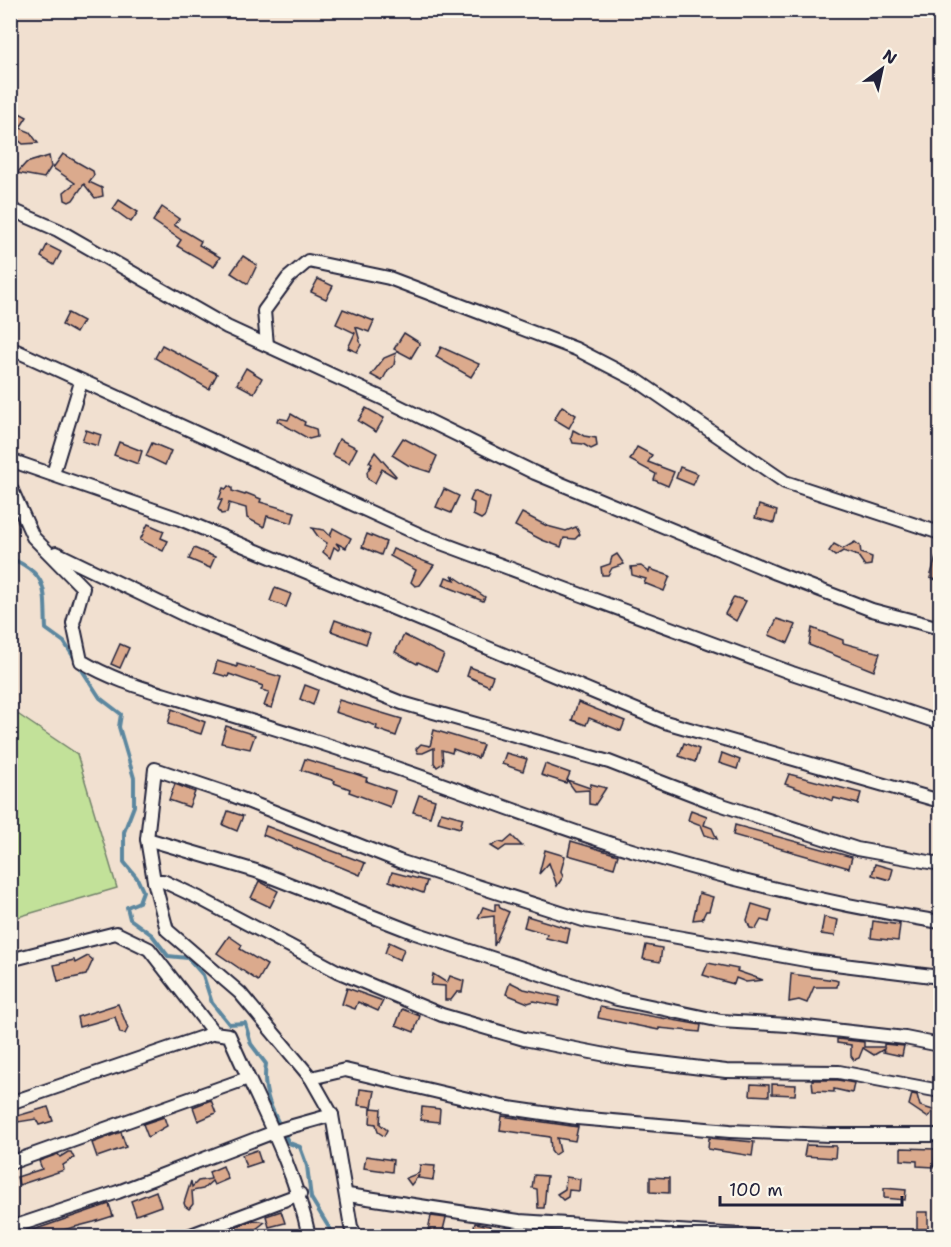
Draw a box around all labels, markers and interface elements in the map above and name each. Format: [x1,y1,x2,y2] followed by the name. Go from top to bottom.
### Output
[852,39,912,99] north arrow
[879,45,901,69] text: N
[720,1169,902,1207] scale bar
[729,1178,783,1202] text: 100 m

